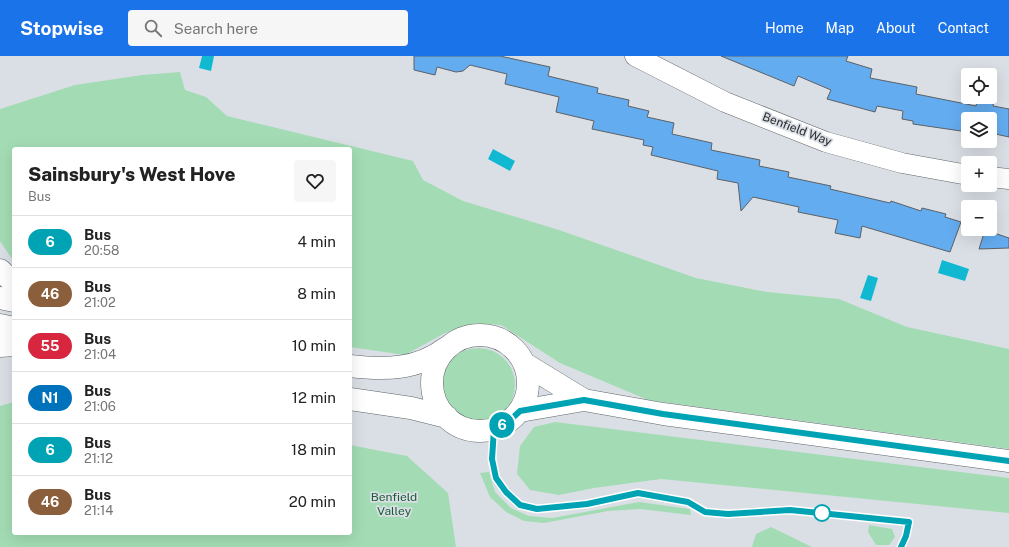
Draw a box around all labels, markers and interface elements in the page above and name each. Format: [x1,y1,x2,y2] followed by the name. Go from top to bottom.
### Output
[128,10,408,46] search box
[20,17,104,39] text: Stopwise
[142,17,164,39] icon: search
[174,20,258,37] text: Search here
[765,20,804,36] text: Home
[826,20,854,36] text: Map
[876,20,916,36] text: About
[938,20,989,36] text: Contact
[961,68,997,236] map controls
[961,68,997,104] button: locate
[760,109,834,149] street label: Benfield Way
[961,112,997,148] button: layers
[961,156,997,192] button: +
[294,160,336,202] button: heart
[28,163,236,185] text: Sainsbury's West Hove
[28,189,51,204] text: Bus
[961,200,997,236] button: −
[84,226,111,243] text: Bus
[297,233,336,250] text: 4 min
[45,234,55,250] text: 6
[84,243,119,258] text: 20:58
[84,278,111,295] text: Bus
[297,285,336,302] text: 8 min
[41,286,59,302] text: 46
[84,295,116,310] text: 21:02
[84,330,111,347] text: Bus
[292,337,336,354] text: 10 min
[41,338,59,354] text: 55
[84,347,116,362] text: 21:04
[84,382,111,399] text: Bus
[292,389,336,406] text: 12 min
[42,390,58,406] text: N1
[84,399,116,414] text: 21:06
[489,412,515,438] line badge: 6
[497,417,507,433] text: 6
[84,434,111,451] text: Bus
[291,441,336,458] text: 18 min
[45,442,55,458] text: 6
[84,451,113,466] text: 21:12
[84,486,111,503] text: Bus
[371,490,417,518] park label: Benfield Valley
[289,493,336,510] text: 20 min
[41,494,59,510] text: 46
[84,503,113,518] text: 21:14
[813,504,831,522] unlabelled marker

